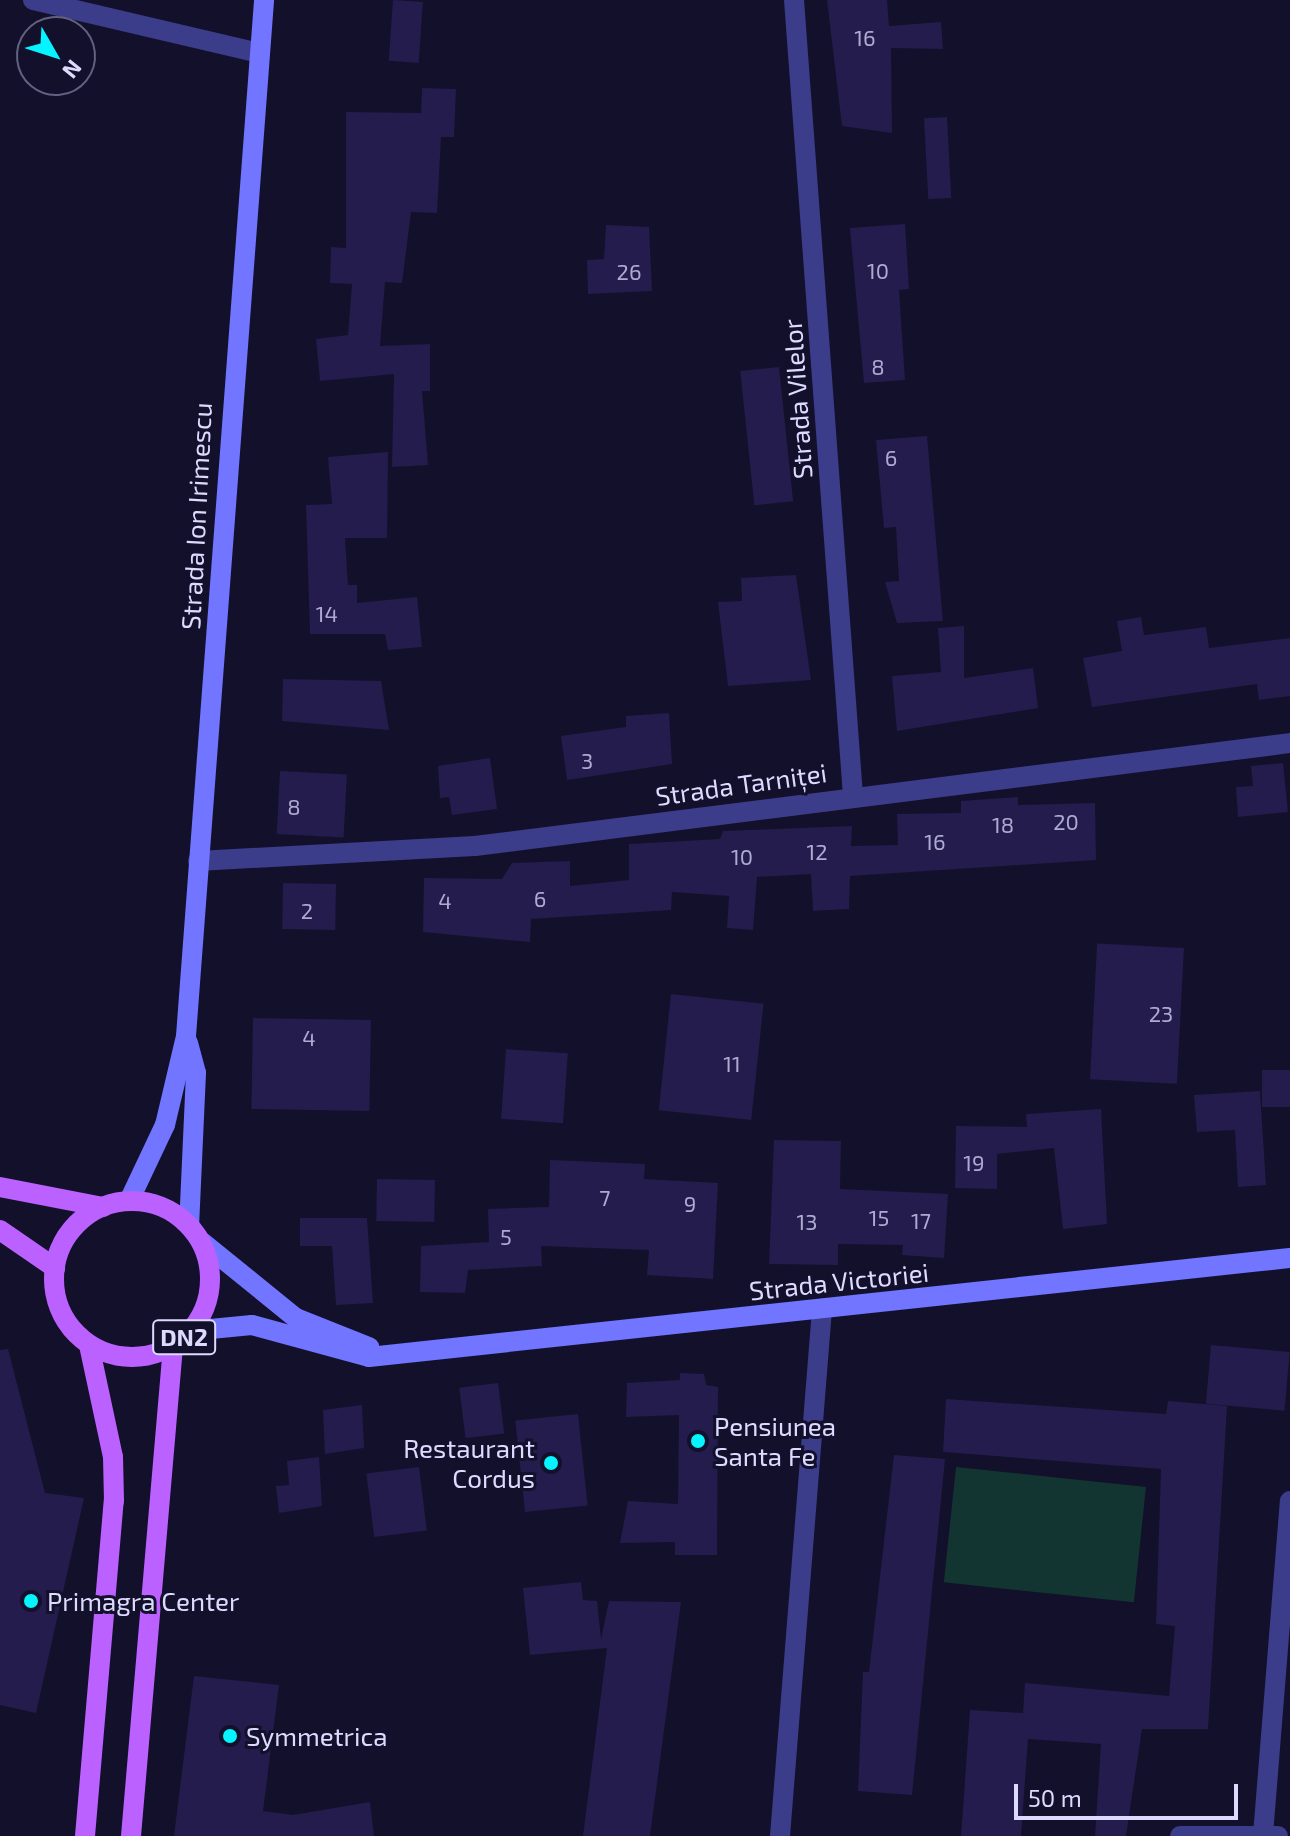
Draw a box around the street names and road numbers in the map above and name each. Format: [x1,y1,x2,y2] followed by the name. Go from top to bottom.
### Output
[776,318,818,480] street label: Strada Vilelor
[174,402,218,630] street label: Strada Ion Irimescu
[653,756,829,812] street label: Strada Tarniței
[747,1256,931,1306] street label: Strada Victoriei
[152,1317,216,1357] road number: DN2

